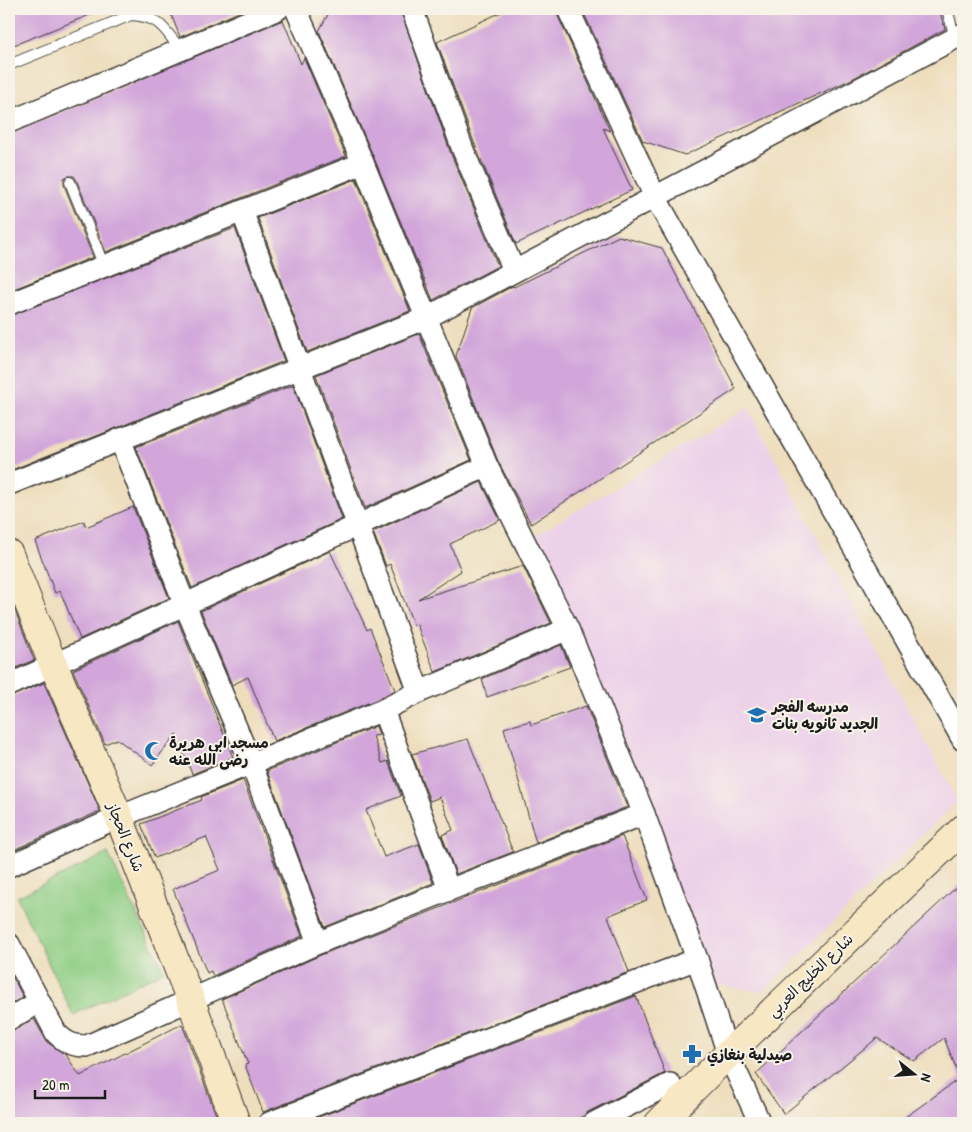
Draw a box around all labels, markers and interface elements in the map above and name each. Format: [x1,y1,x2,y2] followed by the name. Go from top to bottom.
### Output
[770,696,878,734] place label: مدرسه الفجر الجديد ثانويه بنات
[746,704,768,726] school or university icon: مدرسه الفجر الجديد ثانويه بنات
[169,732,269,770] place label: مسجد ابي هريرة رضى الله عنه
[143,740,165,762] mosque icon: مسجد ابي هريرة رضى الله عنه
[102,798,149,875] street label: شارع الحجاز
[762,929,860,1024] street label: شارع الخليج العربي
[681,1043,703,1065] pharmacy icon: صيدلية بنغازي
[707,1044,792,1067] place label: صيدلية بنغازي
[890,1050,940,1100] north arrow
[35,1067,105,1099] scale bar
[917,1072,937,1085] text: N
[42,1074,69,1095] text: 20 m

